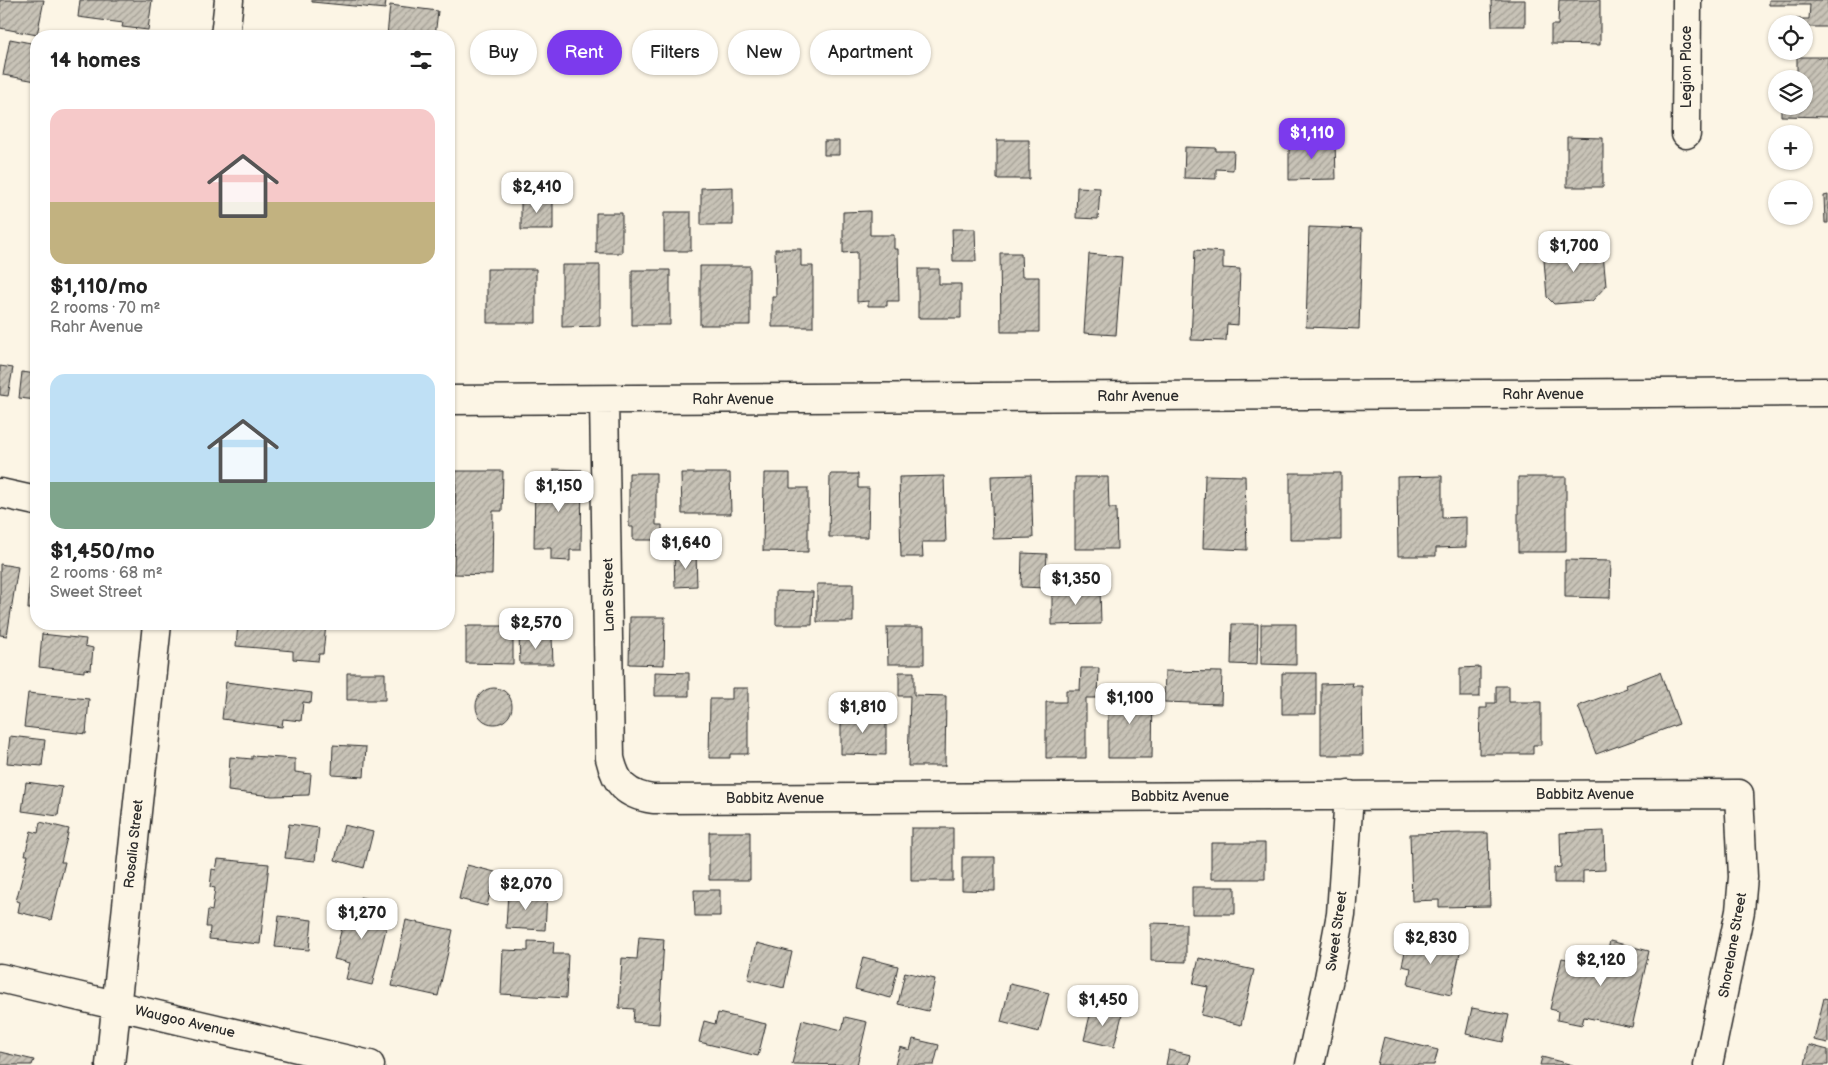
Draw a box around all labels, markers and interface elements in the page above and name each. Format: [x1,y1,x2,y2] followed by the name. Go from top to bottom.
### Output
[1768,15,1813,225] map controls
[1768,15,1813,60] button: locate
[1678,26,1695,108] street label: Legion Place
[470,30,537,75] chip: Buy
[547,30,622,75] chip: Rent
[632,30,718,75] chip: Filters
[728,30,800,75] chip: New
[810,30,931,75] chip: Apartment
[407,46,435,74] icon: filters
[50,48,141,73] text: 14 homes
[1768,70,1813,115] button: layers
[1271,118,1353,160] pin: $1,110
[1290,124,1334,143] text: $1,110
[1768,125,1813,170] button: +
[198,141,288,231] icon: home
[496,172,578,214] pin: $2,410
[512,178,562,197] text: $2,410
[1768,180,1813,225] button: −
[1533,230,1615,273] pin: $1,700
[1549,237,1599,256] text: $1,700
[50,274,148,299] text: $1,110/mo
[50,299,160,318] text: 2 rooms · 70 m²
[50,318,143,337] text: Rahr Avenue
[1502,386,1584,403] street label: Rahr Avenue
[1097,388,1179,405] street label: Rahr Avenue
[692,391,774,408] street label: Rahr Avenue
[198,406,288,496] icon: home
[518,470,600,513] pin: $1,150
[536,477,582,496] text: $1,150
[645,528,727,570] pin: $1,640
[661,534,711,553] text: $1,640
[50,539,155,564] text: $1,450/mo
[599,557,618,632] street label: Lane Street
[50,564,163,583] text: 2 rooms · 68 m²
[1035,564,1117,606] pin: $1,350
[1051,570,1101,589] text: $1,350
[50,583,142,602] text: Sweet Street
[495,608,577,650] pin: $2,570
[510,614,562,633] text: $2,570
[1089,682,1171,725] pin: $1,100
[1106,689,1154,708] text: $1,100
[822,692,904,734] pin: $1,810
[839,698,887,717] text: $1,810
[1536,786,1634,803] street label: Babbitz Avenue
[1131,788,1229,805] street label: Babbitz Avenue
[726,790,824,807] street label: Babbitz Avenue
[120,798,147,889] street label: Rosalia Street
[485,868,567,911] pin: $2,070
[500,875,552,894] text: $2,070
[1322,889,1351,972] street label: Sweet Street
[1715,891,1750,999] street label: Shorelane Street
[321,898,403,940] pin: $1,270
[338,904,386,923] text: $1,270
[1390,922,1472,965] pin: $2,830
[1405,929,1457,948] text: $2,830
[1560,944,1642,987] pin: $2,120
[1576,951,1626,970] text: $2,120
[1062,984,1144,1027] pin: $1,450
[1078,991,1128,1010] text: $1,450
[133,1002,237,1041] street label: Waugoo Avenue

